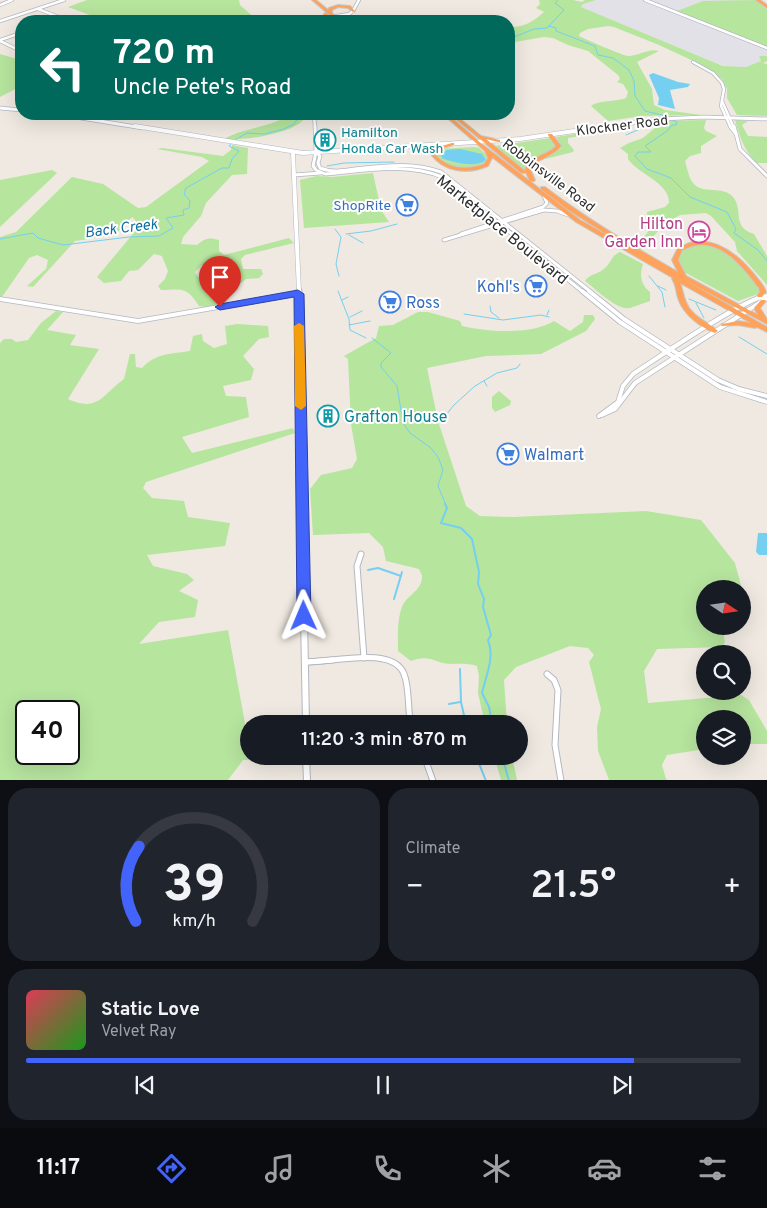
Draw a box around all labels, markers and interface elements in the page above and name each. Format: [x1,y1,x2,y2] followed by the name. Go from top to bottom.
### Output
[113,32,215,76] text: 720 m
[30,35,95,100] icon: left
[113,75,291,102] text: Uncle Pete's Road
[575,112,669,141] street label: Klockner Road
[341,125,443,158] place label: Hamilton Honda Car Wash
[313,128,337,152] building icon: Hamilton Honda Car Wash
[498,136,598,217] street label: Robbinsville Road
[432,171,572,290] street label: Marketplace Boulevard
[395,193,419,217] supermarket icon: ShopRite
[333,198,391,215] place label: ShopRite
[604,215,683,253] place label: Hilton Garden Inn
[84,216,159,243] water label: Back Creek
[687,220,711,244] hotel icon: Hilton Garden Inn
[199,256,241,307] pin
[206,263,234,291] icon: arrive
[524,274,548,298] supermarket icon: Kohl's
[477,278,520,298] place label: Kohl's
[378,290,402,314] supermarket icon: Ross
[406,294,440,314] place label: Ross
[316,404,340,428] building icon: Grafton House
[344,408,447,428] place label: Grafton House
[496,442,520,466] supermarket icon: Walmart
[524,446,584,466] place label: Walmart
[696,580,751,635] north arrow
[696,580,751,765] map controls
[277,589,329,641] position arrow
[696,645,751,700] button: search
[15,700,80,765] speed limit sign: 40
[696,710,751,765] button: layers
[301,728,467,752] text: 11:20 · 3 min · 870 m
[406,839,460,859] text: Climate
[162,854,225,920] text: 39
[530,863,616,912] text: 21.5°
[406,870,424,906] text: −
[723,870,741,906] text: +
[172,910,215,933] text: km/h
[101,998,200,1022] text: Static Love
[101,1022,176,1042] text: Velvet Ray
[131,1071,159,1099] icon: previous
[369,1071,397,1099] icon: pause
[608,1071,636,1099] icon: next
[154,1151,189,1186] icon: directions
[262,1151,297,1186] icon: music
[370,1151,405,1186] icon: phone
[479,1151,514,1186] icon: climate
[587,1151,622,1186] icon: car
[695,1151,730,1186] icon: filters
[37,1155,80,1182] text: 11:17

